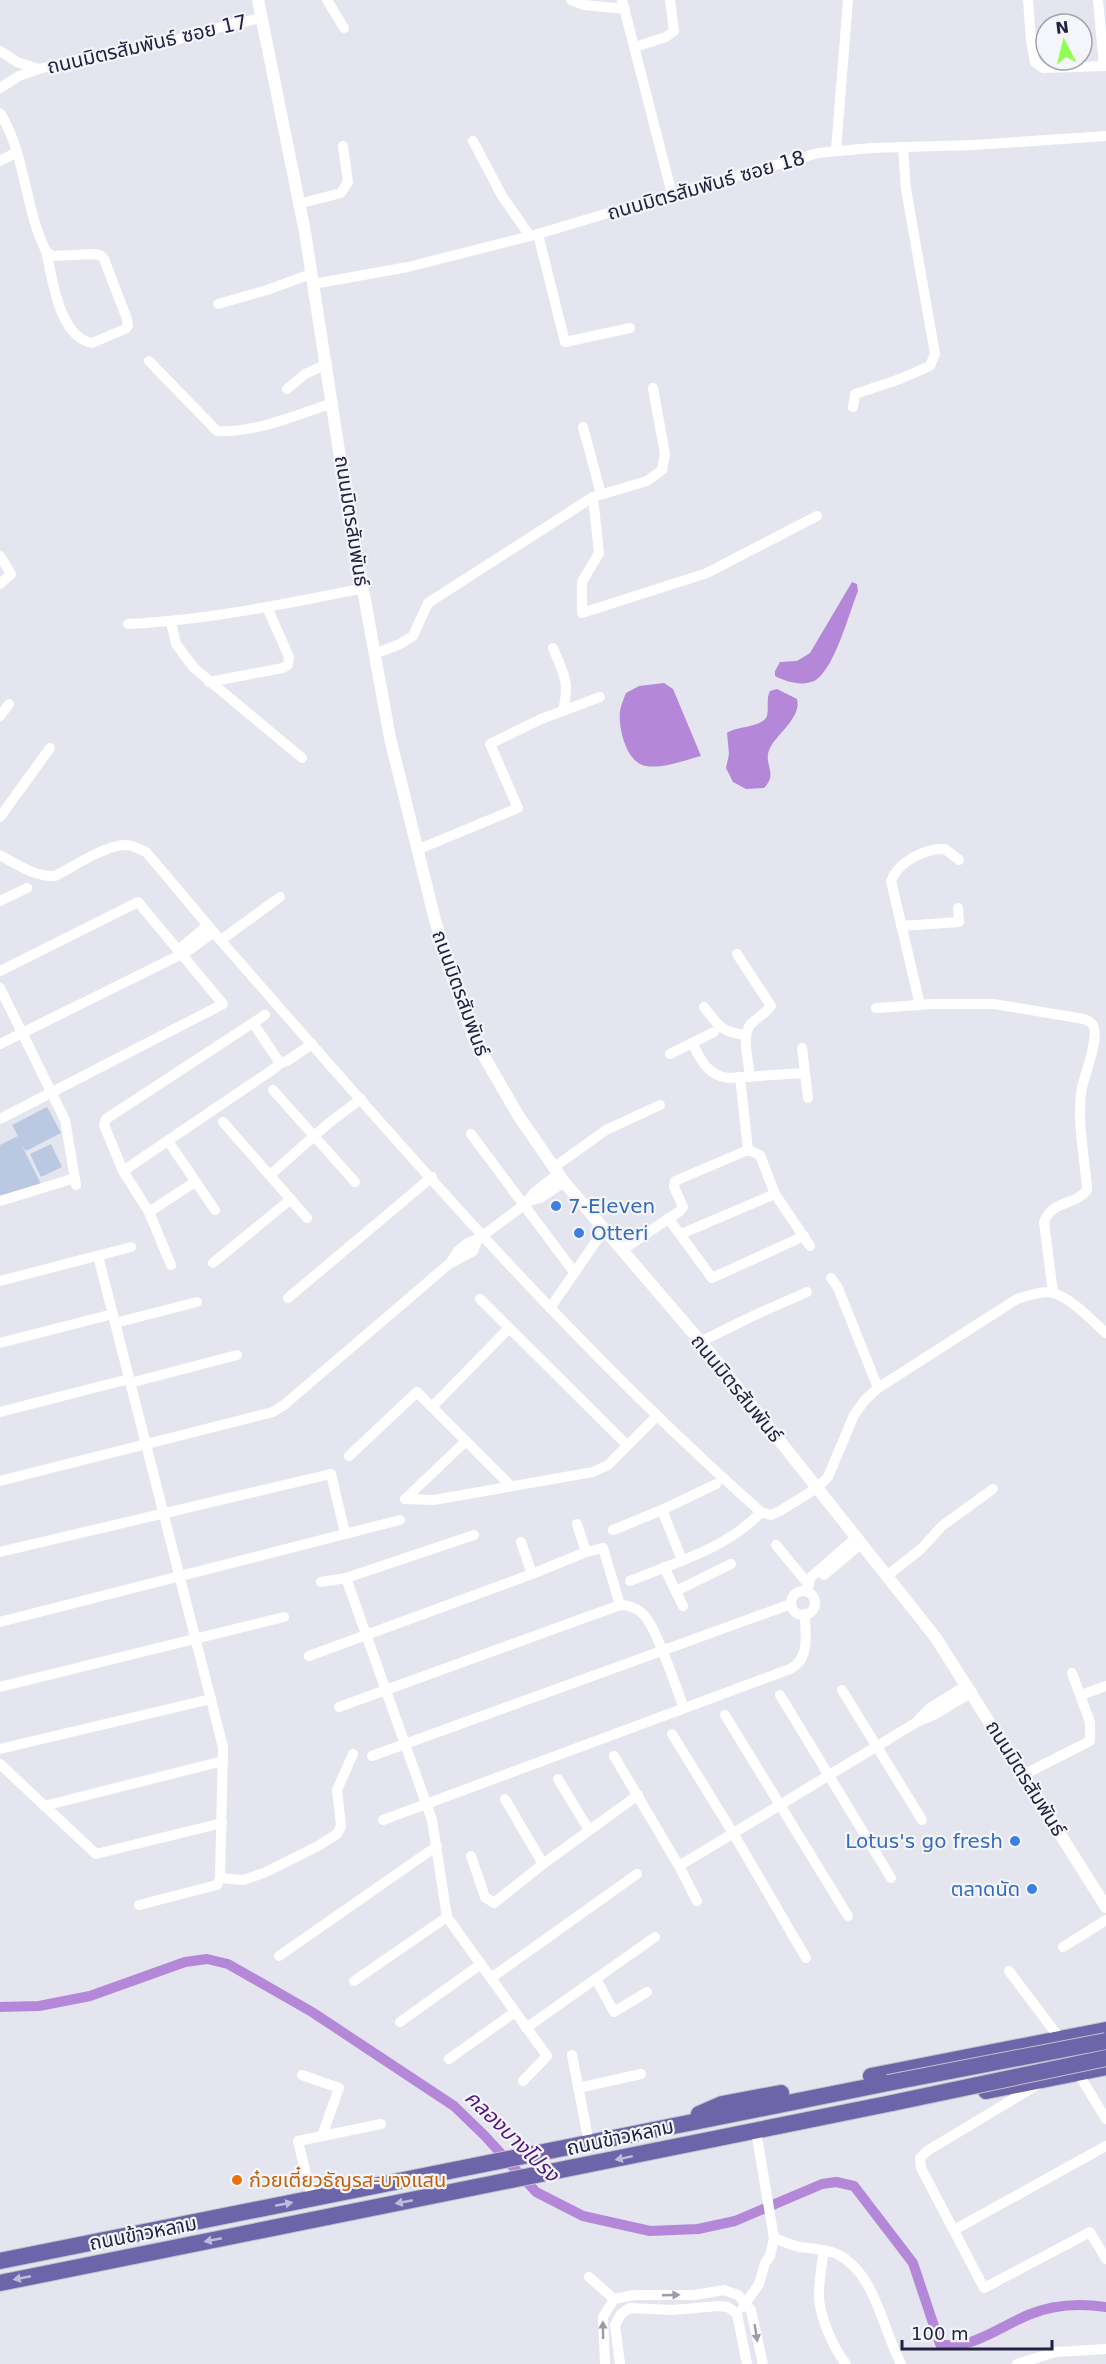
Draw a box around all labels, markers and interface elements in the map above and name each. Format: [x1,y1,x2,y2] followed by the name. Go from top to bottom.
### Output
[45,9,249,79] street label: ถนนมิตรสัมพันธ์ ซอย 17
[1034,12,1094,72] north arrow
[1054,17,1070,38] text: N
[604,145,808,225] street label: ถนนมิตรสัมพันธ์ ซอย 18
[330,454,374,588] street label: ถนนมิตรสัมพันธ์
[427,927,495,1059] street label: ถนนมิตรสัมพันธ์
[568,1194,655,1218] place label: 7-Eleven
[549,1199,563,1213] marker: 7-Eleven
[591,1221,649,1245] place label: Otteri
[572,1226,586,1240] marker: Otteri
[686,1329,788,1447] street label: ถนนมิตรสัมพันธ์
[981,1716,1071,1841] street label: ถนนมิตรสัมพันธ์
[845,1829,1003,1853] place label: Lotus's go fresh
[1008,1834,1022,1848] marker: Lotus's go fresh
[951,1877,1020,1901] place label: ตลาดนัด
[1025,1882,1039,1896] marker: ตลาดนัด
[460,2085,565,2188] water label: คลองบางโปรง
[564,2114,676,2160] street label: ถนนข้าวหลาม
[614,2153,633,2163] one-way arrow
[249,2166,446,2192] place label: ก๋วยเตี๋ยวธัญรส-บางแสน
[230,2173,244,2187] marker: ก๋วยเตี๋ยวธัญรส-บางแสน
[395,2198,414,2207] one-way arrow
[275,2199,294,2208] one-way arrow
[87,2211,199,2255] street label: ถนนข้าวหลาม
[204,2236,223,2245] one-way arrow
[12,2274,31,2283] one-way arrow
[662,2291,681,2300] one-way arrow
[902,2313,1052,2351] scale bar
[598,2321,608,2340] one-way arrow
[752,2323,761,2342] one-way arrow
[911,2323,969,2344] text: 100 m

